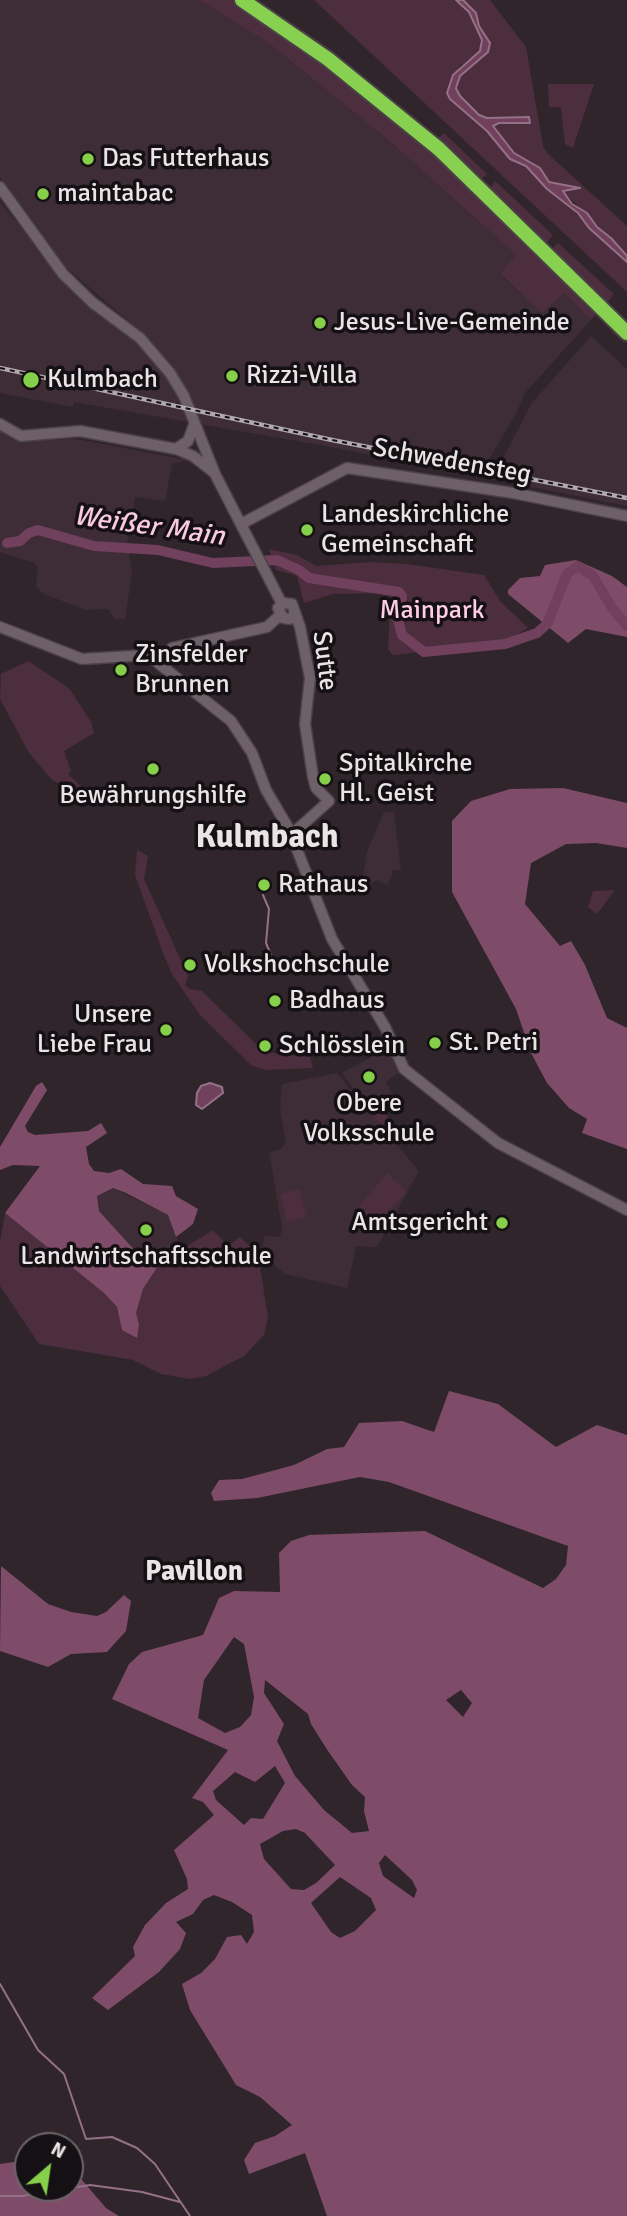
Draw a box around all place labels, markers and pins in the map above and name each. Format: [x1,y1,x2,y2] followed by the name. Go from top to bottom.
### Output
[102,143,269,175] place label: Das Futterhaus
[80,151,96,167] marker: Das Futterhaus
[57,178,174,210] place label: maintabac
[35,186,51,202] marker: maintabac
[334,307,570,339] place label: Jesus-Live-Gemeinde
[312,315,328,331] marker: Jesus-Live-Gemeinde
[246,360,357,392] place label: Rizzi-Villa
[47,364,158,396] place label: Kulmbach
[224,368,240,384] marker: Rizzi-Villa
[21,370,41,390] marker: Kulmbach
[321,499,509,560] place label: Landeskirchliche Gemeinschaft
[299,522,315,538] marker: Landeskirchliche Gemeinschaft
[135,639,248,700] place label: Zinsfelder Brunnen
[113,662,129,678] marker: Zinsfelder Brunnen
[339,748,472,810] place label: Spitalkirche Hl. Geist
[145,761,161,777] marker: Bewährungshilfe
[317,771,333,787] marker: Spitalkirche Hl. Geist
[59,780,247,812] place label: Bewährungshilfe
[278,869,368,901] place label: Rathaus
[256,877,272,893] marker: Rathaus
[204,949,390,981] place label: Volkshochschule
[182,957,198,973] marker: Volkshochschule
[289,985,385,1017] place label: Badhaus
[267,993,283,1009] marker: Badhaus
[37,999,152,1060] place label: Unsere Liebe Frau
[158,1022,174,1038] marker: Unsere Liebe Frau
[449,1027,538,1059] place label: St. Petri
[279,1030,405,1062] place label: Schlösslein
[427,1035,443,1051] marker: St. Petri
[257,1038,273,1054] marker: Schlösslein
[361,1069,377,1085] marker: Obere Volksschule
[303,1088,435,1150] place label: Obere Volksschule
[352,1207,488,1239] place label: Amtsgericht
[494,1215,510,1231] marker: Amtsgericht
[138,1222,154,1238] marker: Landwirtschaftsschule
[20,1241,272,1273] place label: Landwirtschaftsschule

